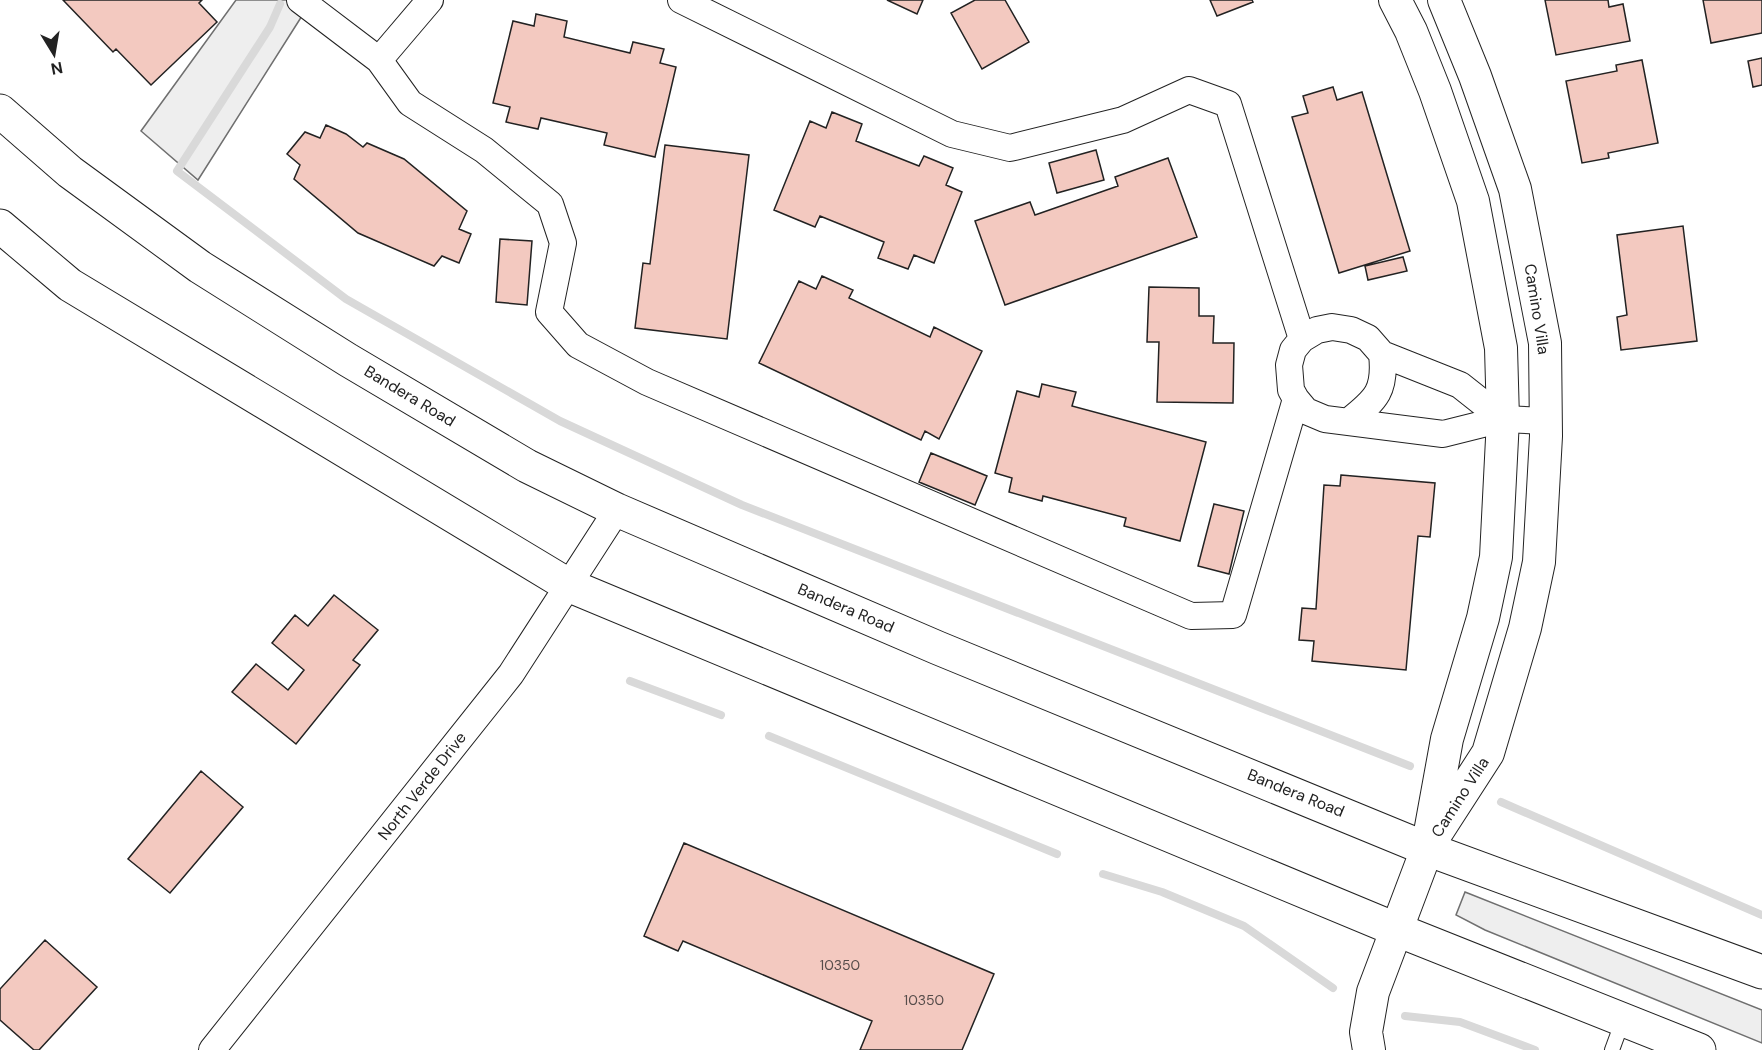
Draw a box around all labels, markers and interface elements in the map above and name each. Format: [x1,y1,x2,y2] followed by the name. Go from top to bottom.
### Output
[24,24,84,84] north arrow
[49,57,64,80] text: N
[1519,262,1555,356] street label: Camino Villa
[361,361,459,431] street label: Bandera Road
[795,578,897,638] street label: Bandera Road
[373,728,471,844] street label: North Verde Drive
[1426,753,1494,841] street label: Camino Villa
[1244,764,1348,822] street label: Bandera Road
[820,956,860,974] house number: 10350
[904,991,944,1009] house number: 10350

